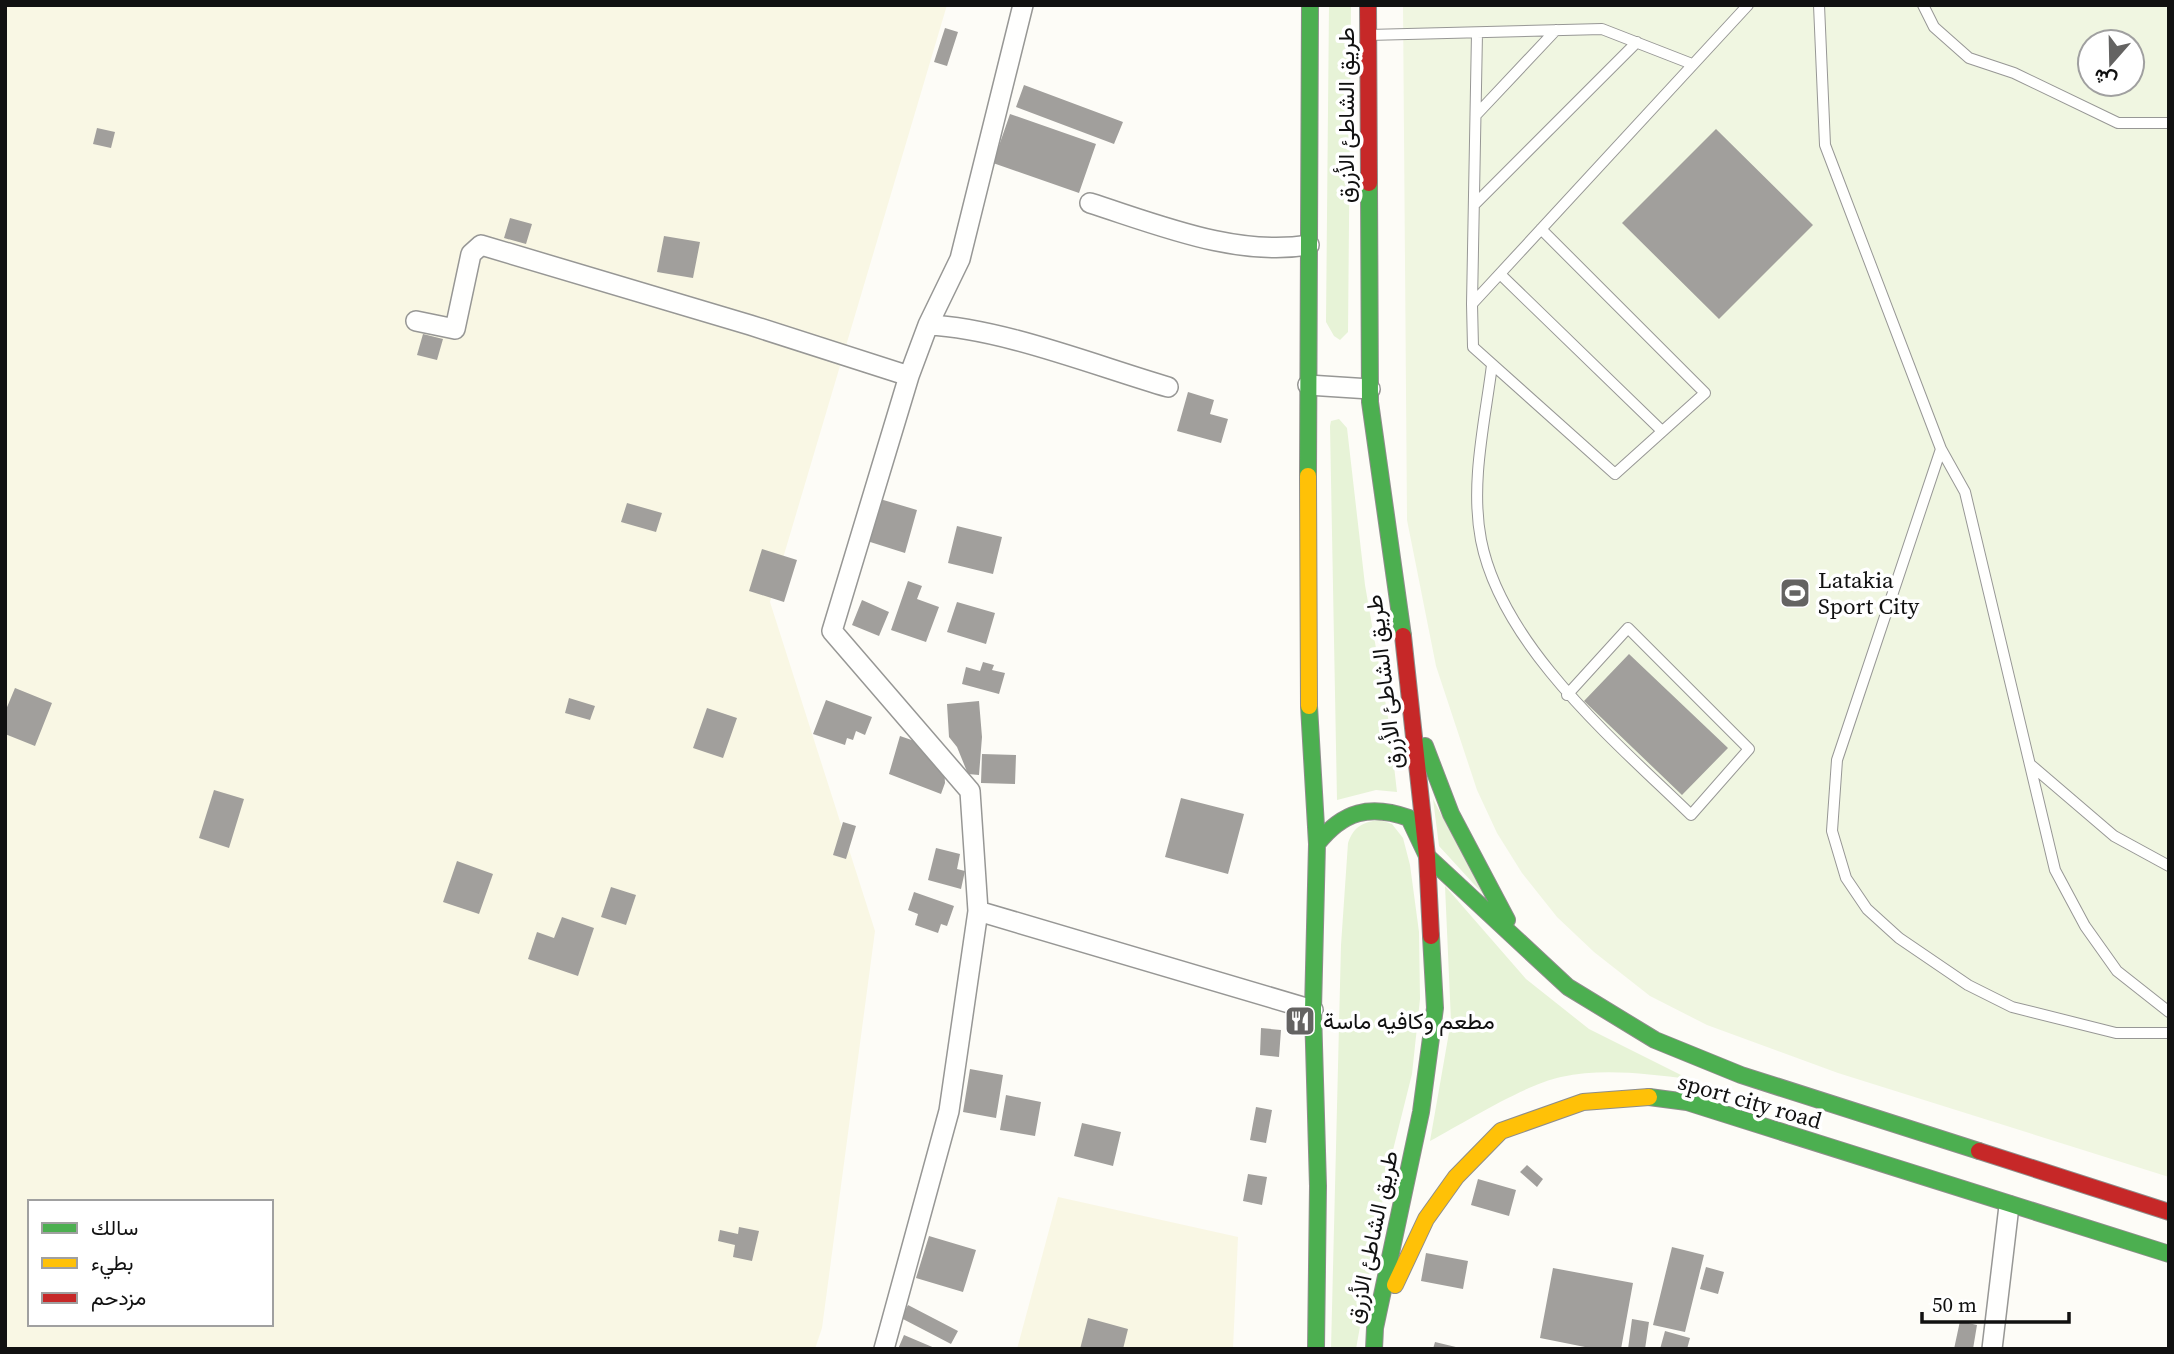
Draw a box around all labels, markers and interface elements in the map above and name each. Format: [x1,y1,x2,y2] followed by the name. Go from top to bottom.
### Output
[1330,27,1362,203] street label: طريق الشاطئ الأزرق
[2076,28,2146,98] north arrow
[2090,63,2120,95] text: ش
[1818,564,1919,622] place label: Latakia Sport City
[1778,576,1812,610] sports icon: Latakia Sport City
[1357,593,1411,771] street label: طريق الشاطئ الأزرق
[1283,1004,1317,1038] restaurant icon: مطعم وكافيه ماسة
[1323,1005,1495,1037] place label: مطعم وكافيه ماسة
[1674,1065,1826,1137] street label: sport city road
[1338,1148,1406,1326] street label: طريق الشاطئ الأزرق
[28,1200,273,1326] legend
[91,1213,138,1242] text: سالك
[91,1248,134,1280] text: بطيء
[1922,1280,2069,1324] scale bar
[91,1283,146,1312] text: مزدحم
[1932,1290,1977,1319] text: 50 m

